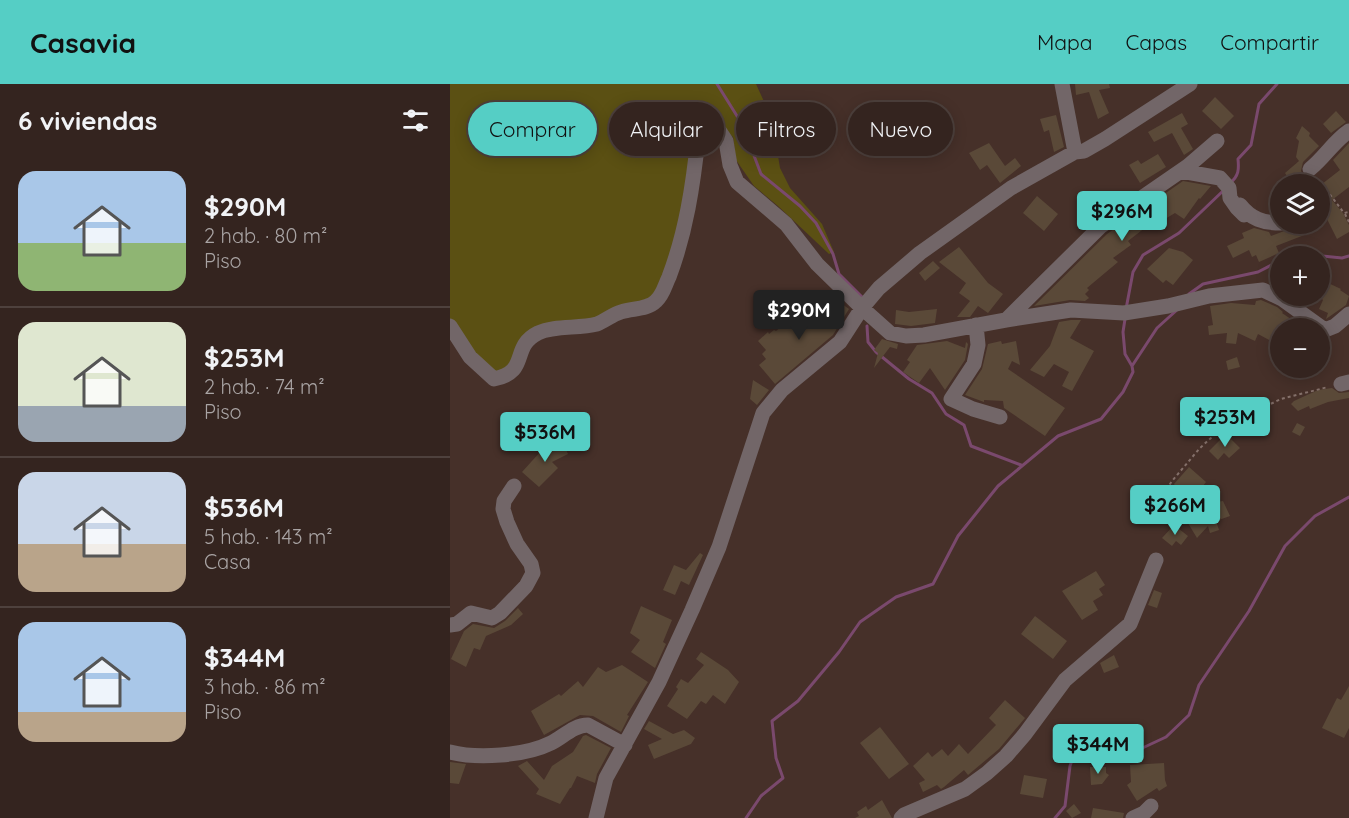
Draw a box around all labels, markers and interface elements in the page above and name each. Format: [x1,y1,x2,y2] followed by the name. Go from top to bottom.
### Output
[30,25,136,60] text: Casavia
[1037,29,1092,55] text: Mapa
[1125,29,1187,55] text: Capas
[1220,29,1319,55] text: Compartir
[468,102,597,156] chip: Comprar
[609,102,724,156] chip: Alquilar
[736,102,836,156] chip: Filtros
[848,102,953,156] chip: Nuevo
[18,104,157,137] text: 6 viviendas
[399,104,432,137] icon: filters
[1270,174,1330,378] map controls
[1270,174,1330,234] button: layers
[204,190,286,223] text: $290M
[1080,191,1164,242] pin: $296M
[66,195,138,267] icon: home
[1091,198,1153,223] text: $296M
[204,223,327,248] text: 2 hab. · 80 m²
[1270,246,1330,306] button: +
[204,248,242,273] text: Piso
[757,290,841,341] pin: $290M
[767,297,831,322] text: $290M
[1270,318,1330,378] button: −
[204,341,285,374] text: $253M
[66,346,138,418] icon: home
[204,374,325,399] text: 2 hab. · 74 m²
[1183,397,1267,448] pin: $253M
[204,399,242,424] text: Piso
[1194,404,1256,429] text: $253M
[503,412,587,463] pin: $536M
[514,419,576,444] text: $536M
[1133,485,1217,536] pin: $266M
[204,491,284,524] text: $536M
[1144,492,1206,517] text: $266M
[66,496,138,568] icon: home
[204,524,333,549] text: 5 hab. · 143 m²
[204,549,251,574] text: Casa
[204,641,285,674] text: $344M
[66,646,138,718] icon: home
[204,674,326,699] text: 3 hab. · 86 m²
[204,699,242,724] text: Piso
[1056,724,1140,775] pin: $344M
[1067,731,1129,756] text: $344M

